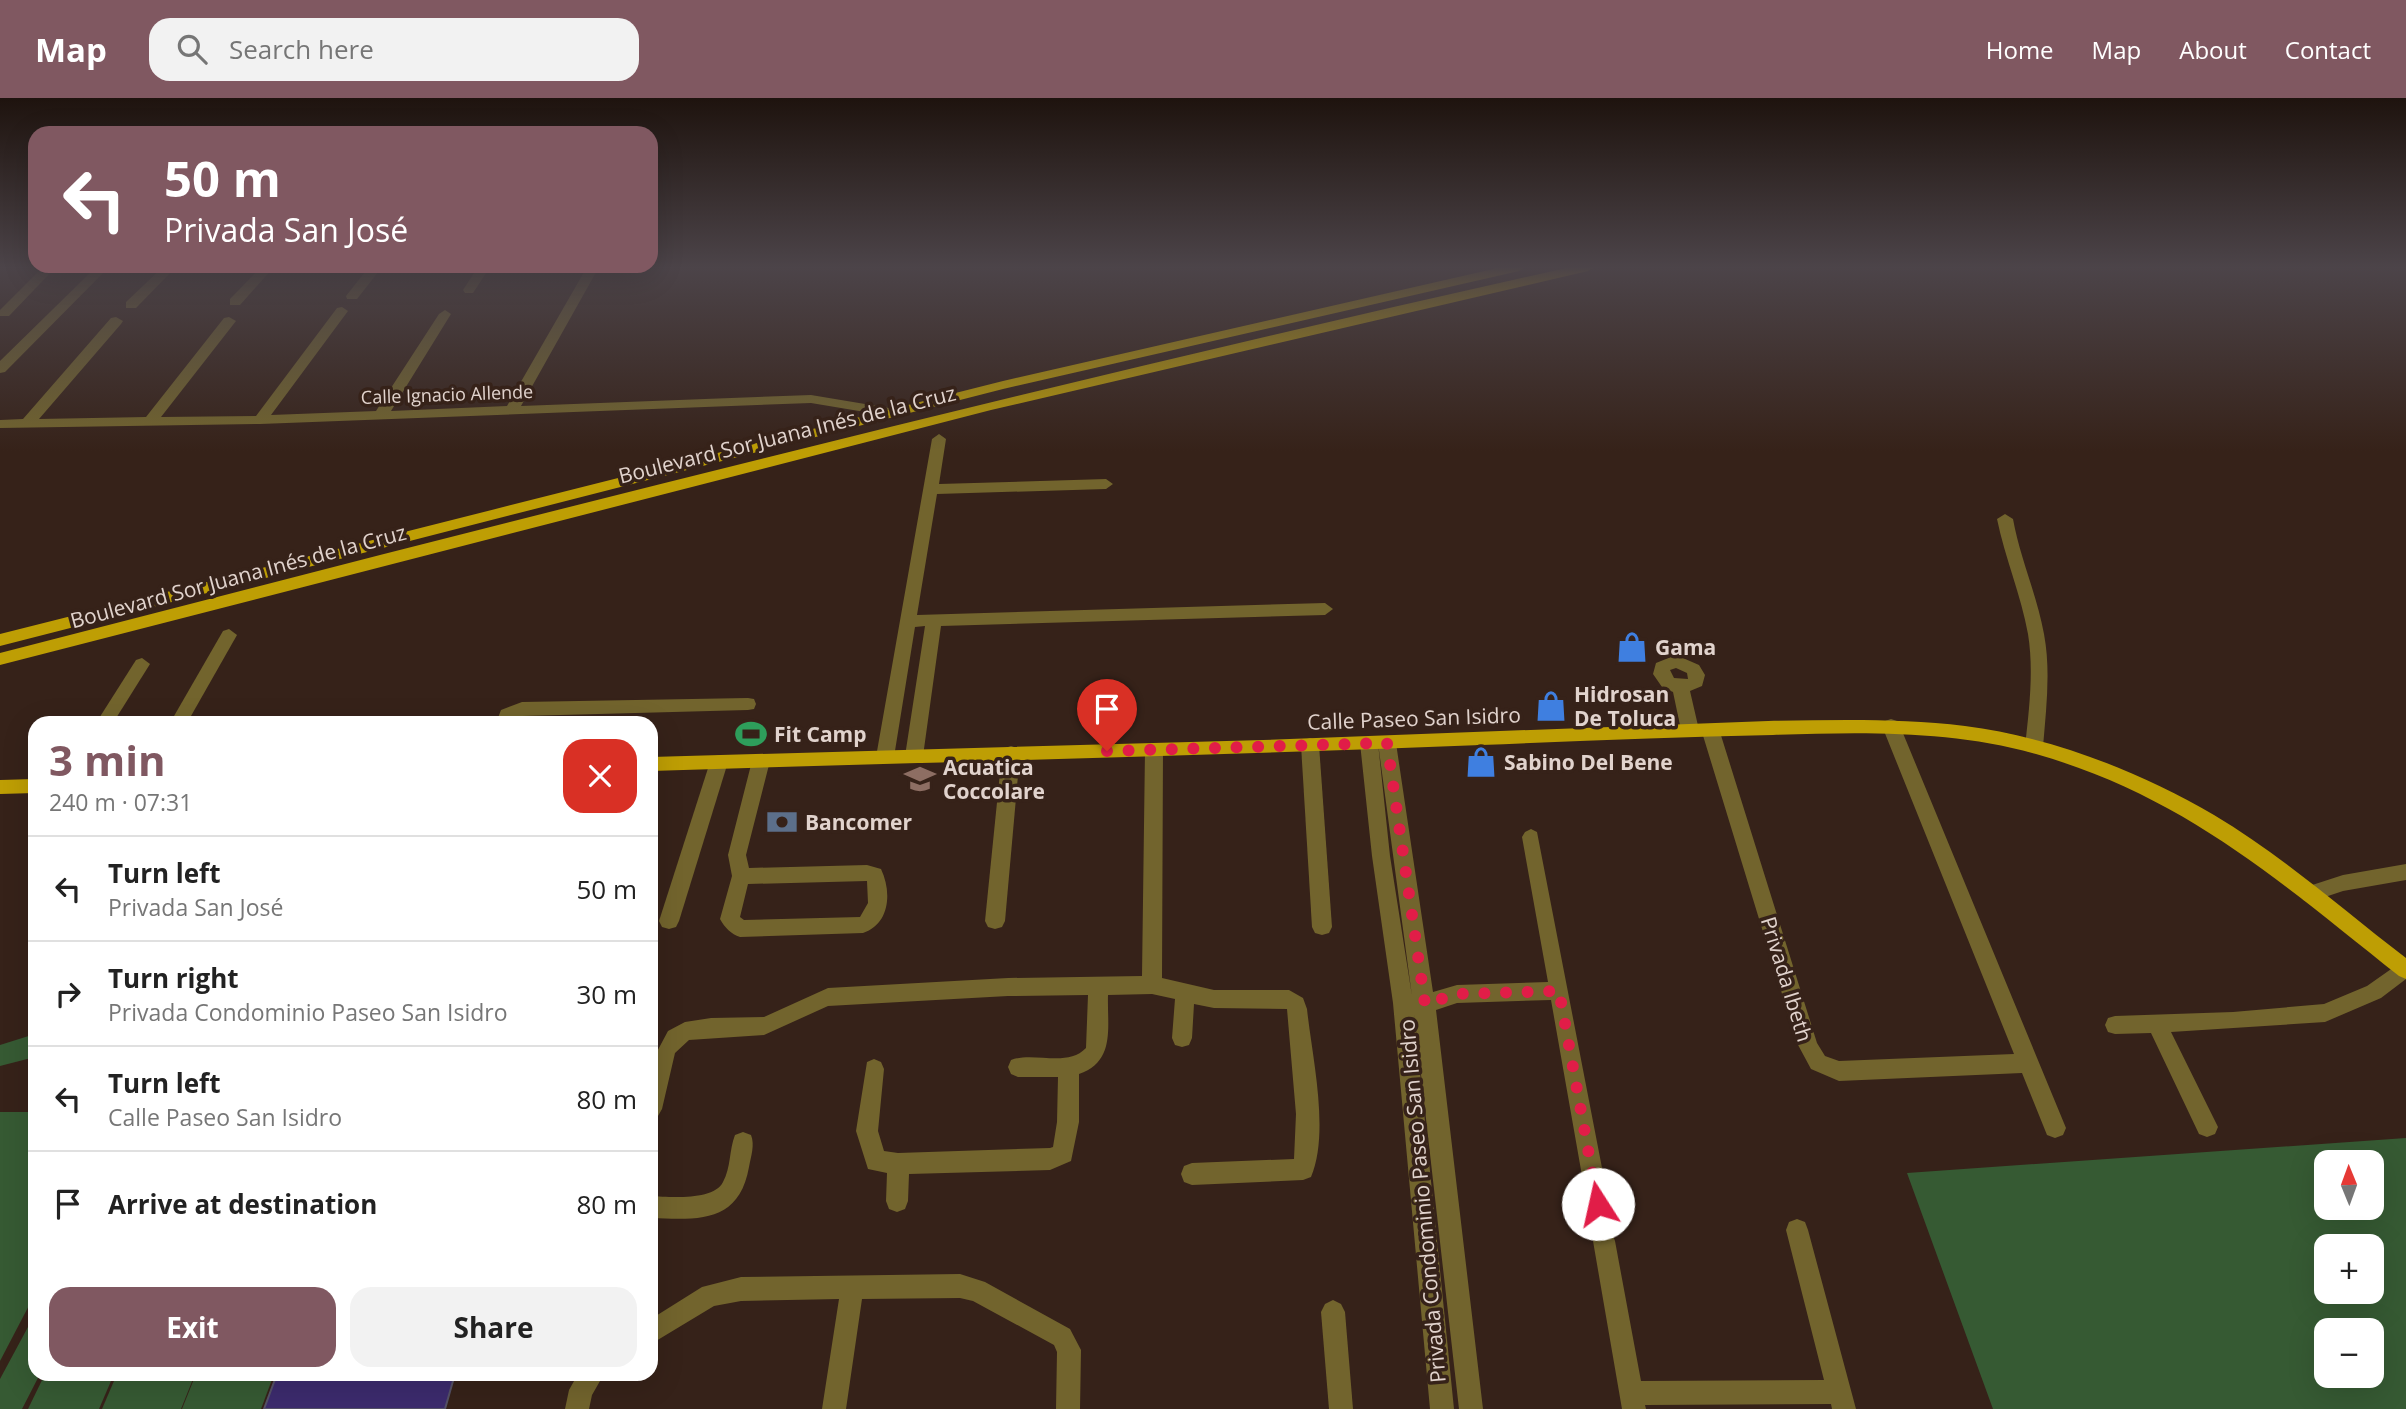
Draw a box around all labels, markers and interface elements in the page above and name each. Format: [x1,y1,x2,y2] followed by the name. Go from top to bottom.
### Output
[149,18,639,81] search box
[35,27,107,72] text: Map
[173,30,211,68] icon: search
[229,31,374,67] text: Search here
[1986,33,2054,66] text: Home
[2092,33,2141,66] text: Map
[2179,33,2247,66] text: About
[2285,33,2371,66] text: Contact
[164,145,281,211] text: 50 m
[49,154,140,245] icon: left
[164,208,408,251] text: Privada San José
[615,378,959,490] street label: Boulevard Sor Juana Inés de la Cruz
[360,379,534,409] street label: Calle Ignacio Allende
[67,518,409,634] street label: Boulevard Sor Juana Inés de la Cruz
[1615,630,1649,664] shop icon: Gama
[1655,633,1716,661] place label: Gama
[1077,679,1137,751] pin
[1574,680,1676,732] place label: Hidrosan De Toluca
[1534,689,1568,723] shop icon: Hidrosan De Toluca
[1088,690,1126,728] icon: arrive
[1307,700,1521,736] street label: Calle Paseo San Isidro
[734,717,768,751] sports icon: Fit Camp
[774,720,866,748] place label: Fit Camp
[49,731,166,788] text: 3 min
[563,739,637,813] button: close
[1464,745,1498,779] shop icon: Sabino Del Bene
[1504,748,1673,776] place label: Sabino Del Bene
[943,753,1045,805] place label: Acuatica Coccolare
[903,762,937,796] school or university icon: Acuatica Coccolare
[49,786,192,818] text: 240 m · 07:31
[765,805,799,839] bank icon: Bancomer
[805,808,912,836] place label: Bancomer
[108,855,220,891] text: Turn left
[49,870,87,908] icon: left
[576,871,637,907] text: 50 m
[108,891,284,923] text: Privada San José
[1755,913,1819,1045] street label: Privada Ibeth
[108,960,239,996] text: Turn right
[49,975,87,1013] icon: right
[576,976,637,1012] text: 30 m
[108,996,508,1028] text: Privada Condominio Paseo San Isidro
[1392,1018,1452,1384] street label: Privada Condominio Paseo San Isidro
[108,1065,220,1101] text: Turn left
[49,1080,87,1118] icon: left
[576,1081,637,1117] text: 80 m
[108,1101,342,1133] text: Calle Paseo San Isidro
[2314,1150,2384,1220] north arrow
[2314,1150,2384,1388] map controls
[1561,1167,1635,1241] position arrow
[49,1185,87,1223] icon: arrive
[108,1186,377,1222] text: Arrive at destination
[576,1186,637,1222] text: 80 m
[2314,1234,2384,1304] button: +
[49,1287,336,1367] button: Exit
[350,1287,637,1367] button: Share
[2314,1318,2384,1388] button: −

